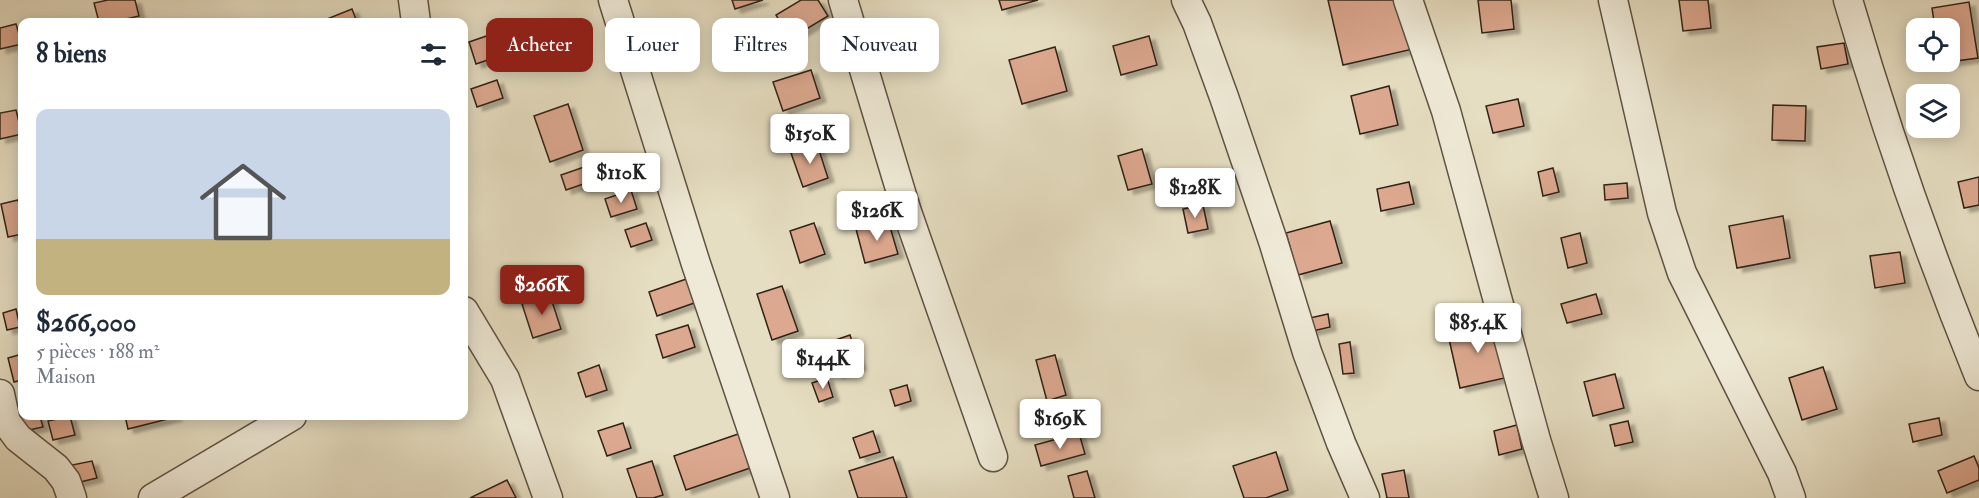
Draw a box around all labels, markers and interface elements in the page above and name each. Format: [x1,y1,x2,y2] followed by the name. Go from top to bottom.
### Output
[486,18,593,72] chip: Acheter
[605,18,700,72] chip: Louer
[712,18,808,72] chip: Filtres
[820,18,939,72] chip: Nouveau
[1906,18,1960,138] map controls
[1906,18,1960,72] button: locate
[36,38,106,70] text: 8 biens
[417,38,450,71] icon: filters
[1906,84,1960,138] button: layers
[768,114,852,165] pin: $150K
[784,121,836,146] text: $150K
[189,148,297,256] icon: home
[579,153,663,204] pin: $110K
[596,160,646,185] text: $110K
[1153,168,1237,219] pin: $128K
[1169,175,1221,200] text: $128K
[835,191,919,242] pin: $126K
[851,198,903,223] text: $126K
[500,265,584,316] pin: $266K
[514,272,570,297] text: $266K
[1429,303,1527,354] pin: $85.4K
[36,307,136,339] text: $266,000
[1449,310,1507,335] text: $85.4K
[36,339,160,364] text: 5 pièces · 188 m²
[781,339,865,390] pin: $144K
[796,346,850,371] text: $144K
[36,364,96,389] text: Maison
[1018,399,1102,450] pin: $169K
[1034,406,1086,431] text: $169K

